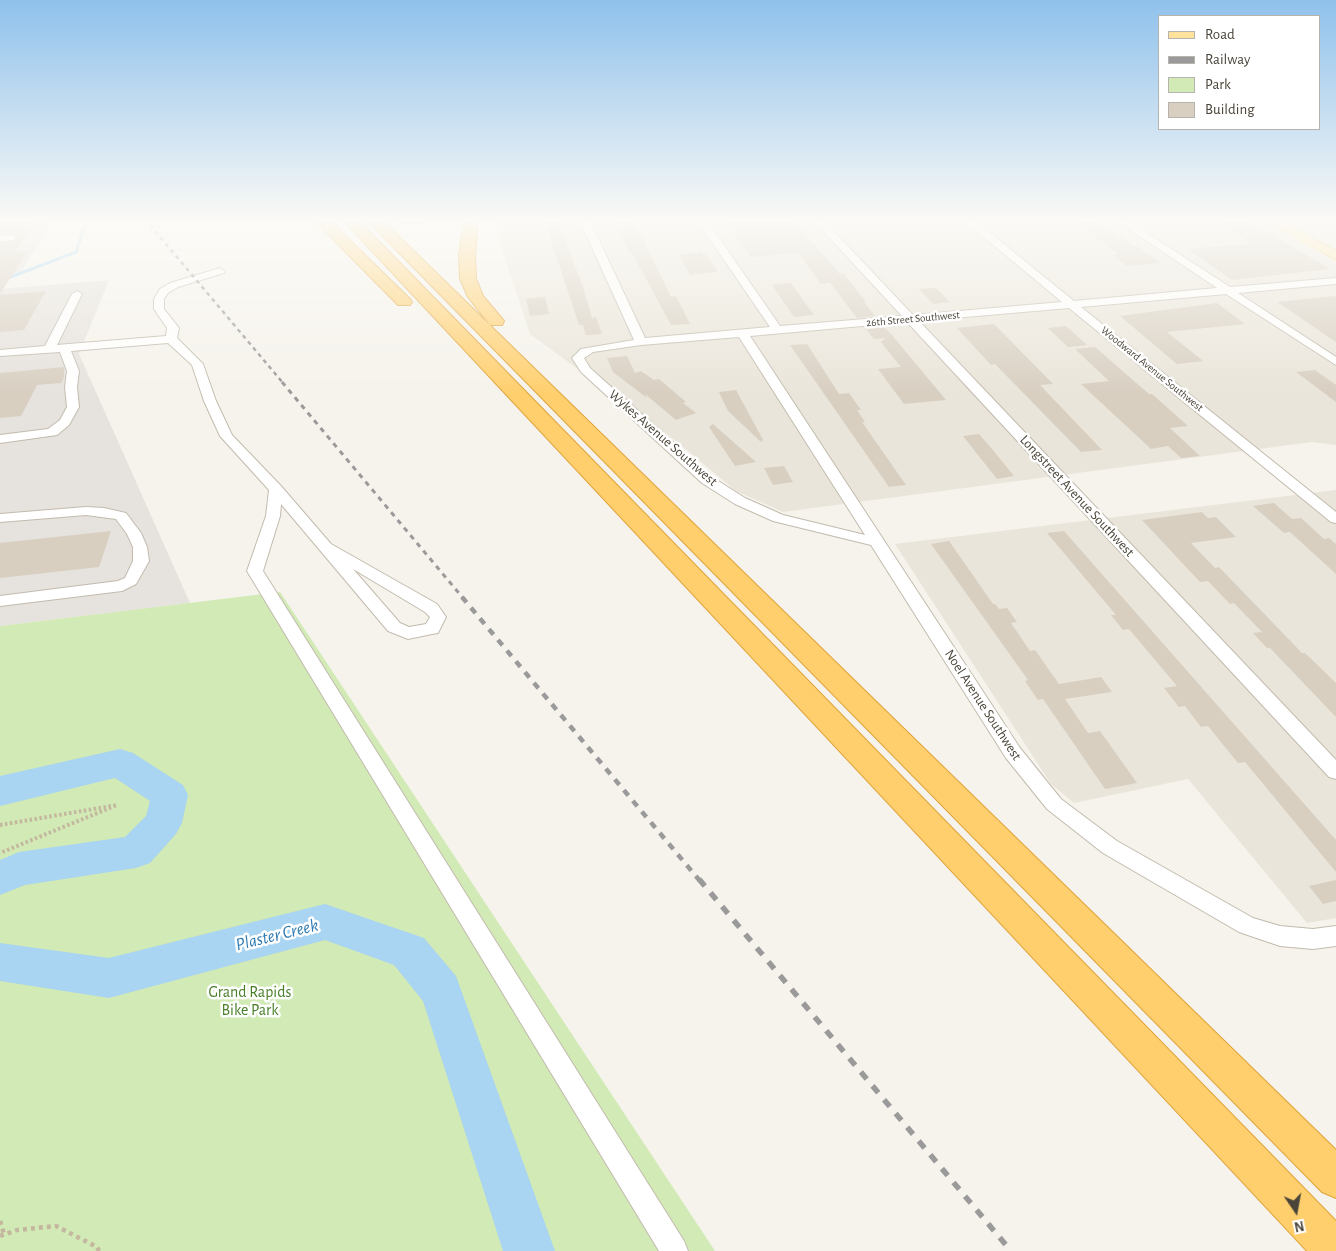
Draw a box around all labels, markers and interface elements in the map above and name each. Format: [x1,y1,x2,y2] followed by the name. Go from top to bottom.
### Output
[1158,15,1321,130] legend
[1205,27,1235,42] text: Road
[1205,52,1250,67] text: Railway
[1205,77,1231,92] text: Park
[1205,102,1255,117] text: Building
[866,308,960,330] street label: 26th Street Southwest
[1098,324,1206,414] street label: Woodward Avenue Southwest
[605,386,721,490] street label: Wykes Avenue Southwest
[1016,432,1138,560] street label: Longstreet Avenue Southwest
[941,646,1025,764] street label: Noel Avenue Southwest
[233,914,321,956] water label: Plaster Creek
[209,982,291,1020] park label: Grand Rapids Bike Park
[1271,1186,1321,1236] north arrow
[1293,1218,1305,1234] text: N

